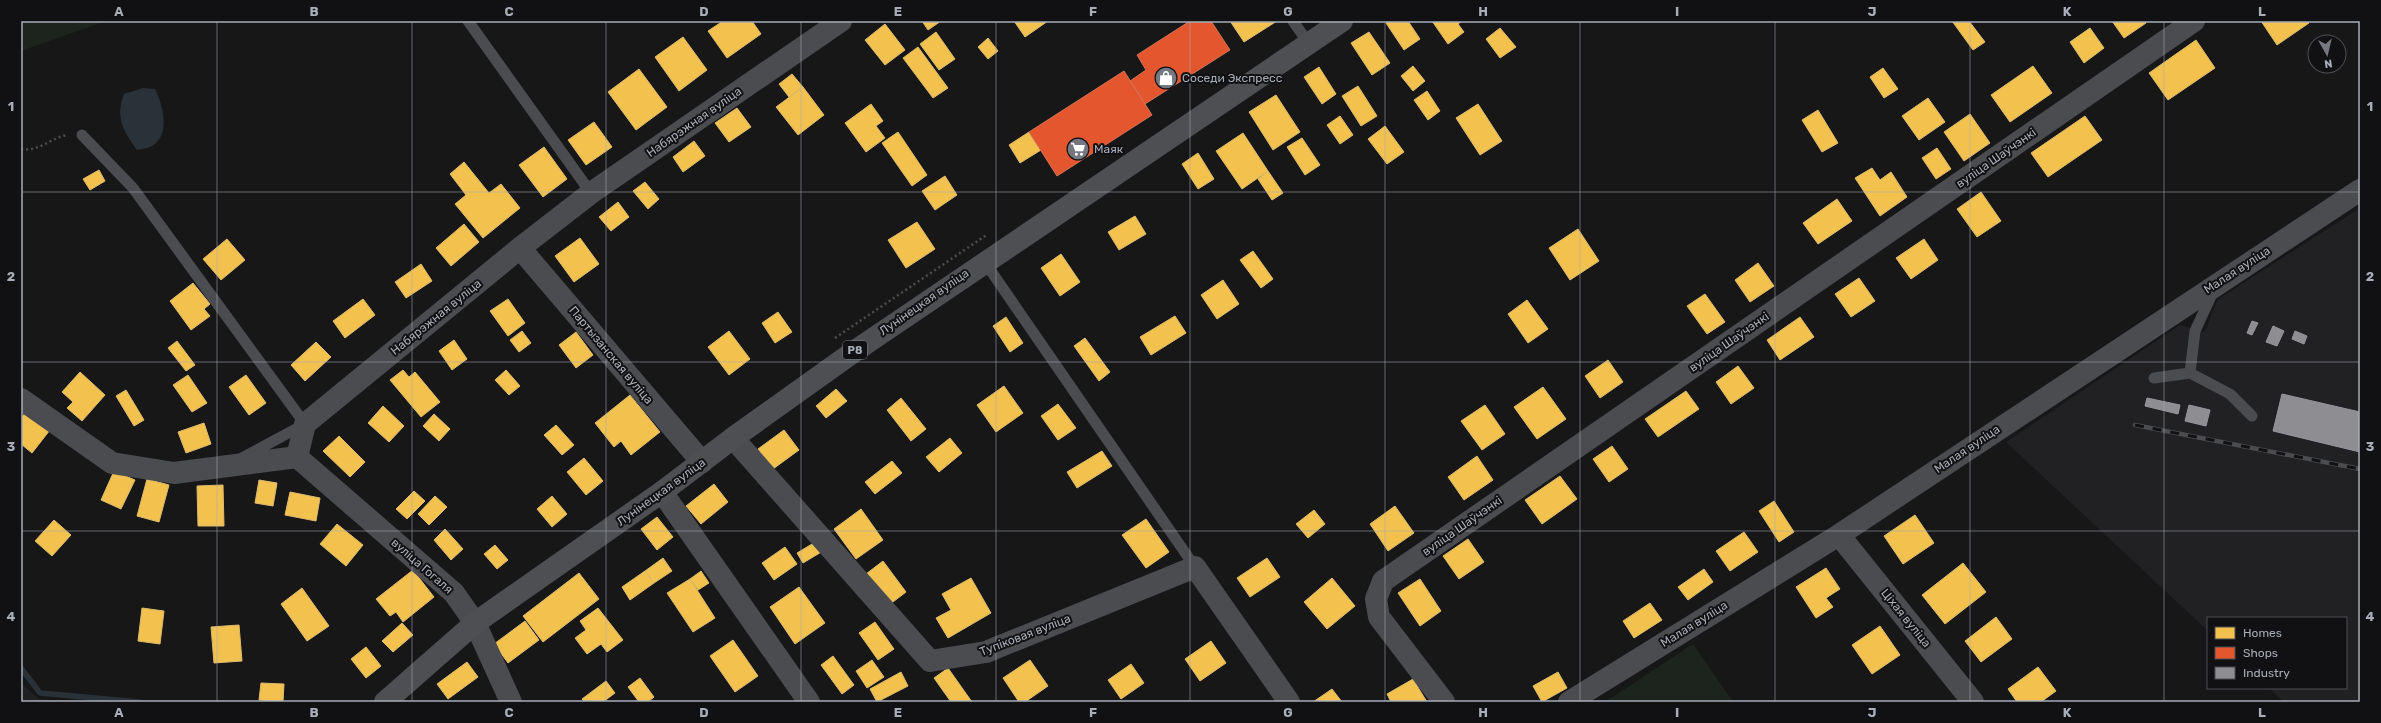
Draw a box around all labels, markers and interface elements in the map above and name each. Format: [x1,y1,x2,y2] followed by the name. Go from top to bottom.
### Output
[114,4,124,19] text: A
[309,4,319,19] text: B
[504,4,514,19] text: C
[699,4,709,19] text: D
[894,4,902,19] text: E
[1089,4,1097,19] text: F
[1283,4,1293,19] text: G
[1478,4,1488,19] text: H
[1675,4,1679,19] text: I
[1868,4,1876,19] text: J
[2063,4,2072,19] text: K
[2258,4,2266,19] text: L
[2307,34,2347,74] north arrow
[2323,56,2333,70] text: N
[1153,65,1179,91] shop icon: Соседи Экспресс
[1182,71,1283,85] place label: Соседи Экспресс
[644,84,744,160] street label: Набярэжная вуліца
[8,99,14,114] text: 1
[2367,99,2373,114] text: 1
[1953,125,2039,191] street label: вуліца Шаўчэнкі
[1065,136,1091,162] supermarket icon: Маяк
[1094,142,1124,156] place label: Маяк
[2201,243,2273,297] street label: Малая вуліца
[877,266,971,338] street label: Лунінецкая вуліца
[7,269,15,284] text: 2
[2366,269,2374,284] text: 2
[388,276,484,358] street label: Набярэжная вуліца
[566,303,656,407] street label: Партызанская вуліца
[1686,309,1772,375] street label: вуліца Шаўчэнкі
[843,341,867,359] road number: Р8
[1932,422,2002,476] street label: Малая вуліца
[7,439,16,454] text: 3
[2366,439,2375,454] text: 3
[614,455,708,529] street label: Лунінецкая вуліца
[1419,493,1505,559] street label: вуліца Шаўчэнкі
[388,536,456,596] street label: вуліца Гогаля
[1878,586,1934,650] street label: Ціхая вуліца
[1658,598,1730,650] street label: Малая вуліца
[7,609,16,624] text: 4
[2366,609,2375,624] text: 4
[978,611,1072,659] street label: Тупіковая вуліца
[2207,617,2347,689] legend
[2243,626,2282,640] text: Homes
[2243,646,2278,660] text: Shops
[2243,666,2290,680] text: Industry
[114,705,124,720] text: A
[309,705,319,720] text: B
[504,705,514,720] text: C
[699,705,709,720] text: D
[894,705,902,720] text: E
[1089,705,1097,720] text: F
[1283,705,1293,720] text: G
[1478,705,1488,720] text: H
[1675,705,1679,720] text: I
[1868,705,1876,720] text: J
[2063,705,2072,720] text: K
[2258,705,2266,720] text: L

